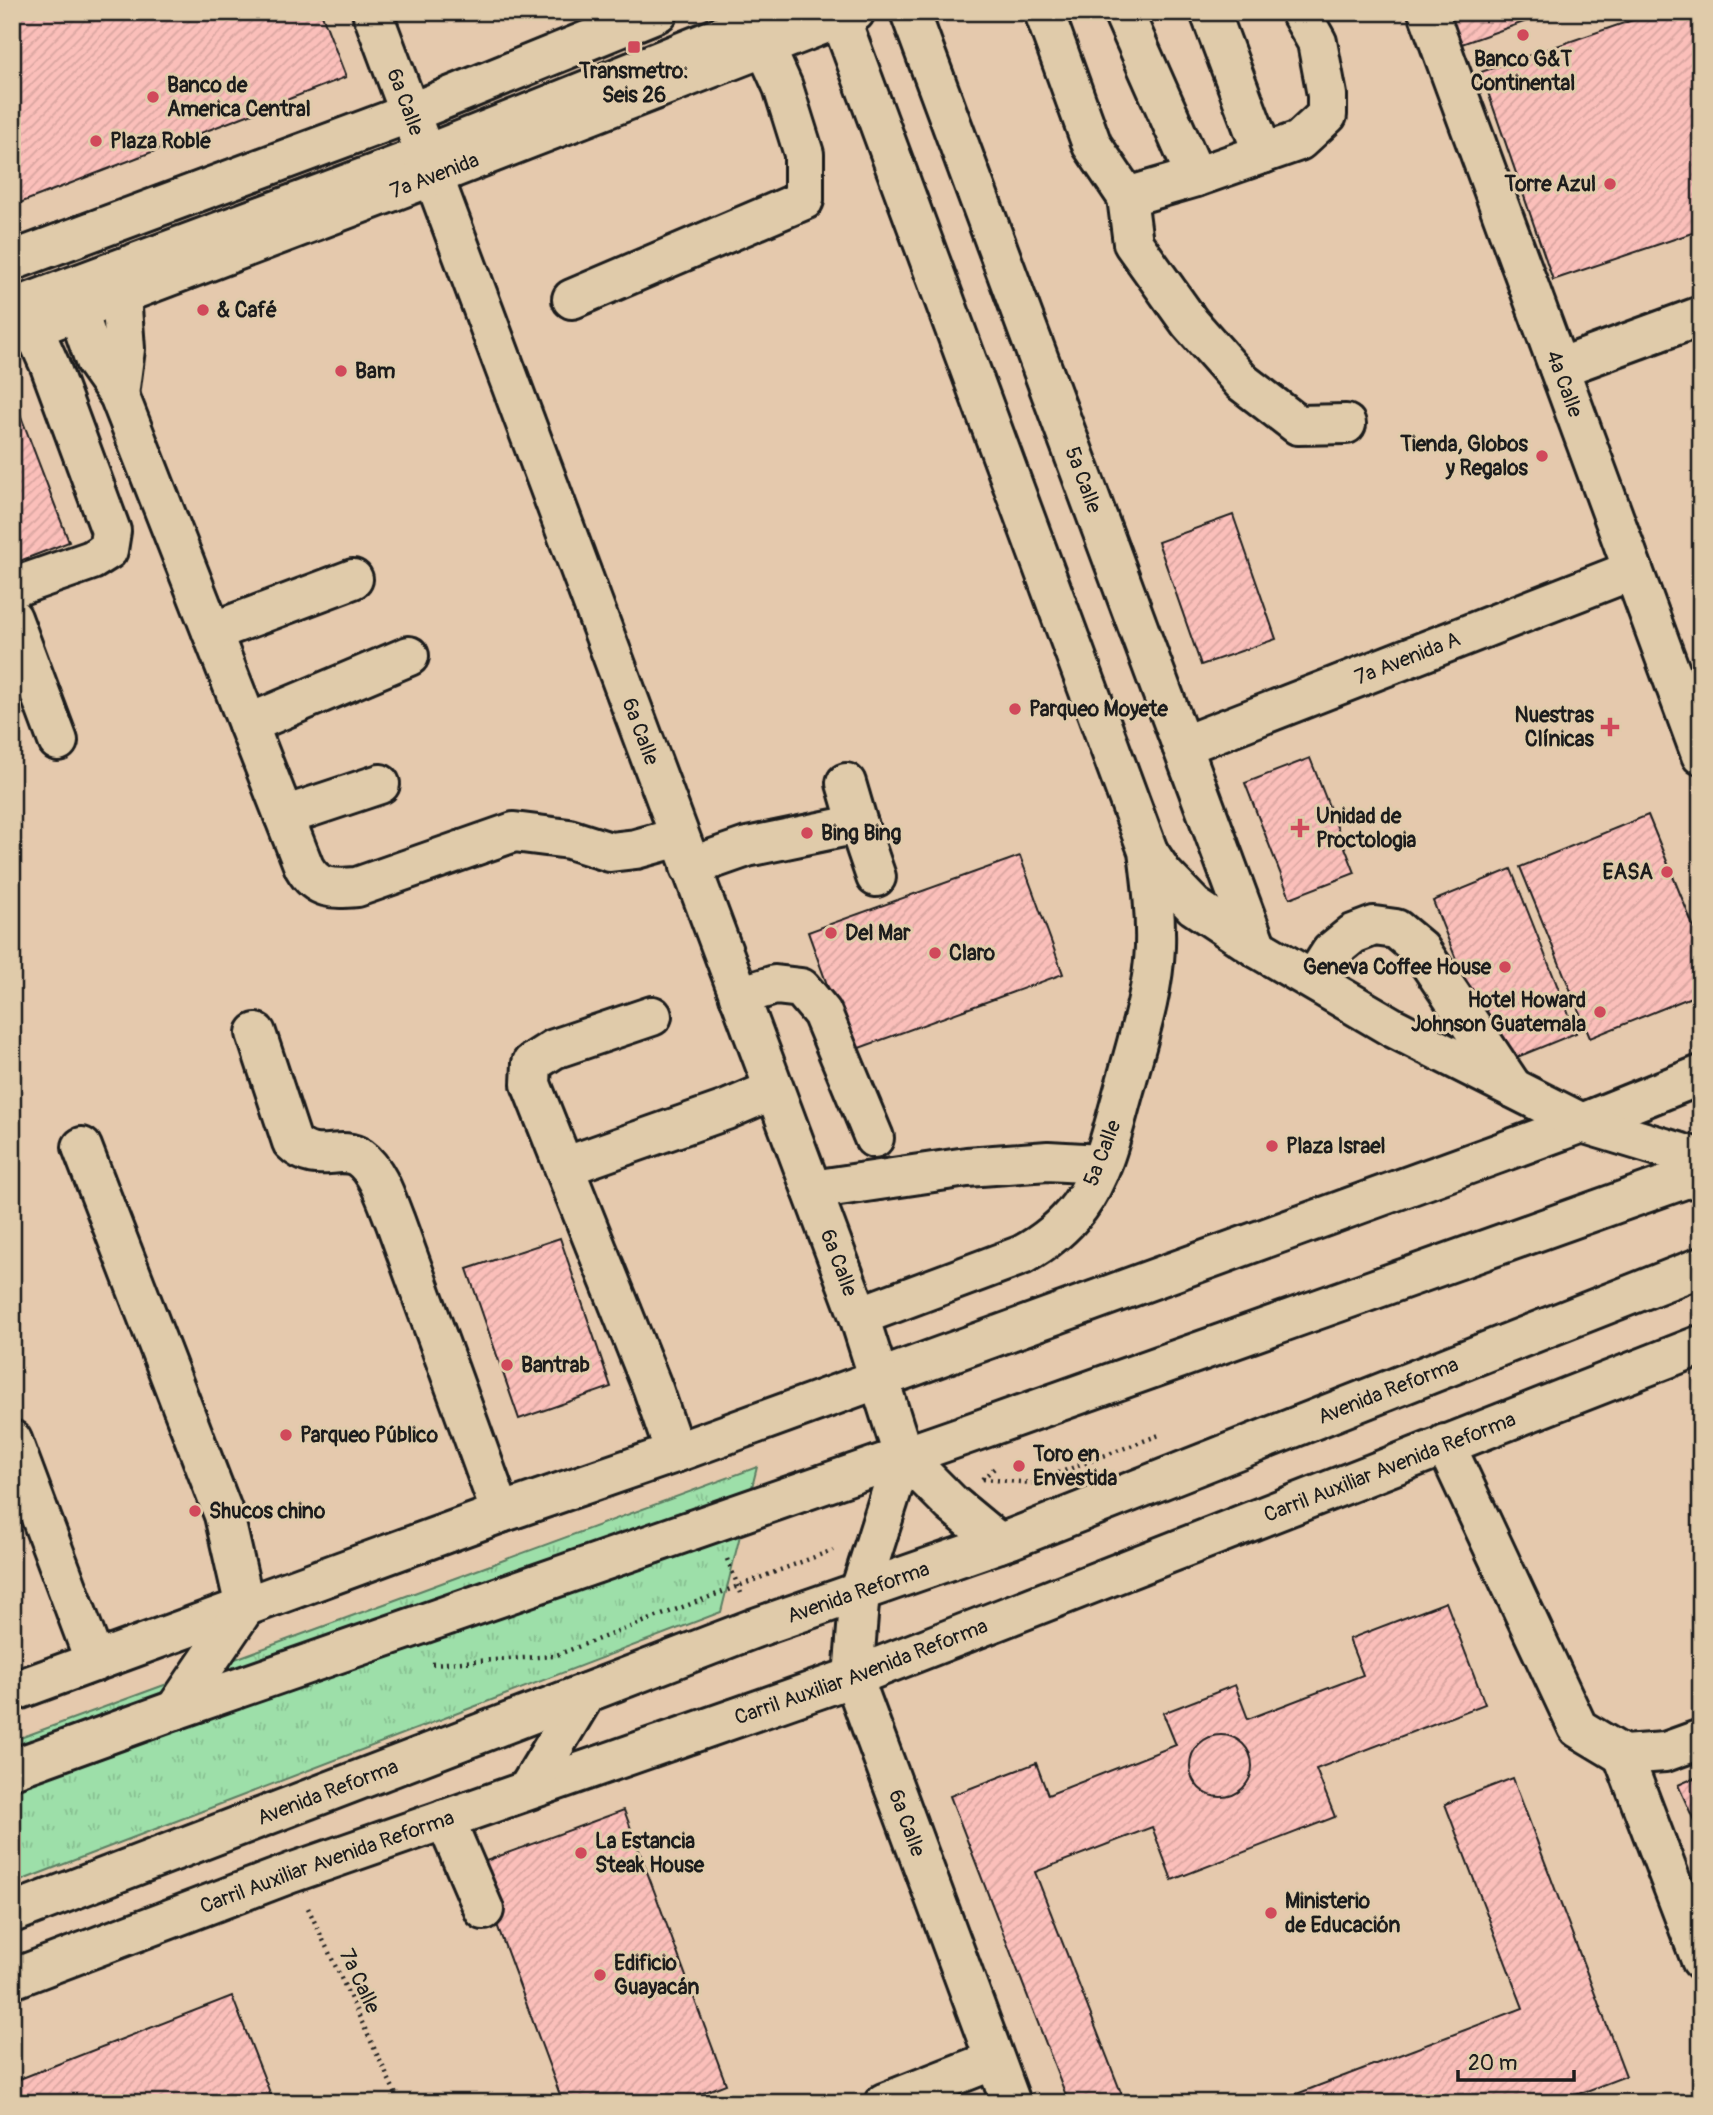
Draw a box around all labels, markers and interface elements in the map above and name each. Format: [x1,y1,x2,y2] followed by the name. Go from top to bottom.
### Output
[1515,27,1531,43] marker: Banco G&T Continental
[626,39,642,55] marker: Transmetro: Seis 26
[1471,46,1575,97] place label: Banco G&T Continental
[578,58,689,109] place label: Transmetro: Seis 26
[380,65,430,140] street label: 6a Calle
[167,72,311,123] place label: Banco de America Central
[145,89,161,105] marker: Banco de America Central
[110,128,211,155] place label: Plaza Roble
[88,133,104,149] marker: Plaza Roble
[386,146,483,205] street label: 7a Avenida
[1504,171,1596,198] place label: Torre Azul
[1602,176,1618,192] marker: Torre Azul
[217,297,277,324] place label: & Café
[195,302,211,318] marker: & Café
[1539,347,1589,422] street label: 4a Calle
[355,358,396,385] place label: Bam
[333,363,349,379] marker: Bam
[1399,431,1529,482] place label: Tienda, Globos y Regalos
[1058,443,1108,518] street label: 5a Calle
[1534,448,1550,464] marker: Tienda, Globos y Regalos
[1351,626,1464,691] street label: 7a Avenida A
[615,694,665,770] street label: 6a Calle
[1029,696,1169,723] place label: Parqueo Moyete
[1007,701,1023,717] marker: Parqueo Moyete
[1514,702,1595,753] place label: Nuestras Clínicas
[1600,717,1620,737] marker: Nuestras Clínicas
[1316,803,1417,854] place label: Unidad de Proctologia
[1290,818,1310,838] marker: Unidad de Proctologia
[821,820,902,847] place label: Bing Bing
[799,825,815,841] marker: Bing Bing
[1603,859,1653,886] place label: EASA
[1659,864,1675,880] marker: EASA
[845,920,911,947] place label: Del Mar
[823,925,839,941] marker: Del Mar
[949,940,996,967] place label: Claro
[927,945,943,961] marker: Claro
[1303,954,1492,981] place label: Geneva Coffee House
[1497,959,1513,975] marker: Geneva Coffee House
[1411,987,1586,1038] place label: Hotel Howard Johnson Guatemala
[1592,1004,1608,1020] marker: Hotel Howard Johnson Guatemala
[1078,1116,1128,1190] street label: 5a Calle
[1286,1133,1386,1160] place label: Plaza Israel
[1264,1138,1280,1154] marker: Plaza Israel
[814,1225,864,1301] street label: 6a Calle
[1314,1351,1462,1431] street label: Avenida Reforma
[521,1352,590,1379] place label: Bantrab
[499,1357,515,1373] marker: Bantrab
[1260,1406,1520,1529] street label: Carril Auxiliar Avenida Reforma
[300,1422,439,1449] place label: Parqueo Público
[278,1427,294,1443] marker: Parqueo Público
[1032,1441,1117,1492] place label: Toro en Envestida
[1011,1458,1027,1474] marker: Toro en Envestida
[209,1498,326,1525] place label: Shucos chino
[187,1503,203,1519] marker: Shucos chino
[783,1555,933,1630] street label: Avenida Reforma
[731,1613,992,1731] street label: Carril Auxiliar Avenida Reforma
[253,1753,402,1832] street label: Avenida Reforma
[882,1786,932,1861] street label: 6a Calle
[196,1804,458,1920] street label: Carril Auxiliar Avenida Reforma
[595,1828,705,1879] place label: La Estancia Steak House
[573,1845,589,1861] marker: La Estancia Steak House
[1285,1888,1401,1939] place label: Ministerio de Educación
[1263,1905,1279,1921] marker: Ministerio de Educación
[333,1944,387,2019] street label: 7a Calle
[614,1950,699,2001] place label: Edificio Guayacán
[592,1967,608,1983] marker: Edificio Guayacán
[1458,2038,1573,2082] scale bar
[1468,2050,1517,2077] text: 20 m

